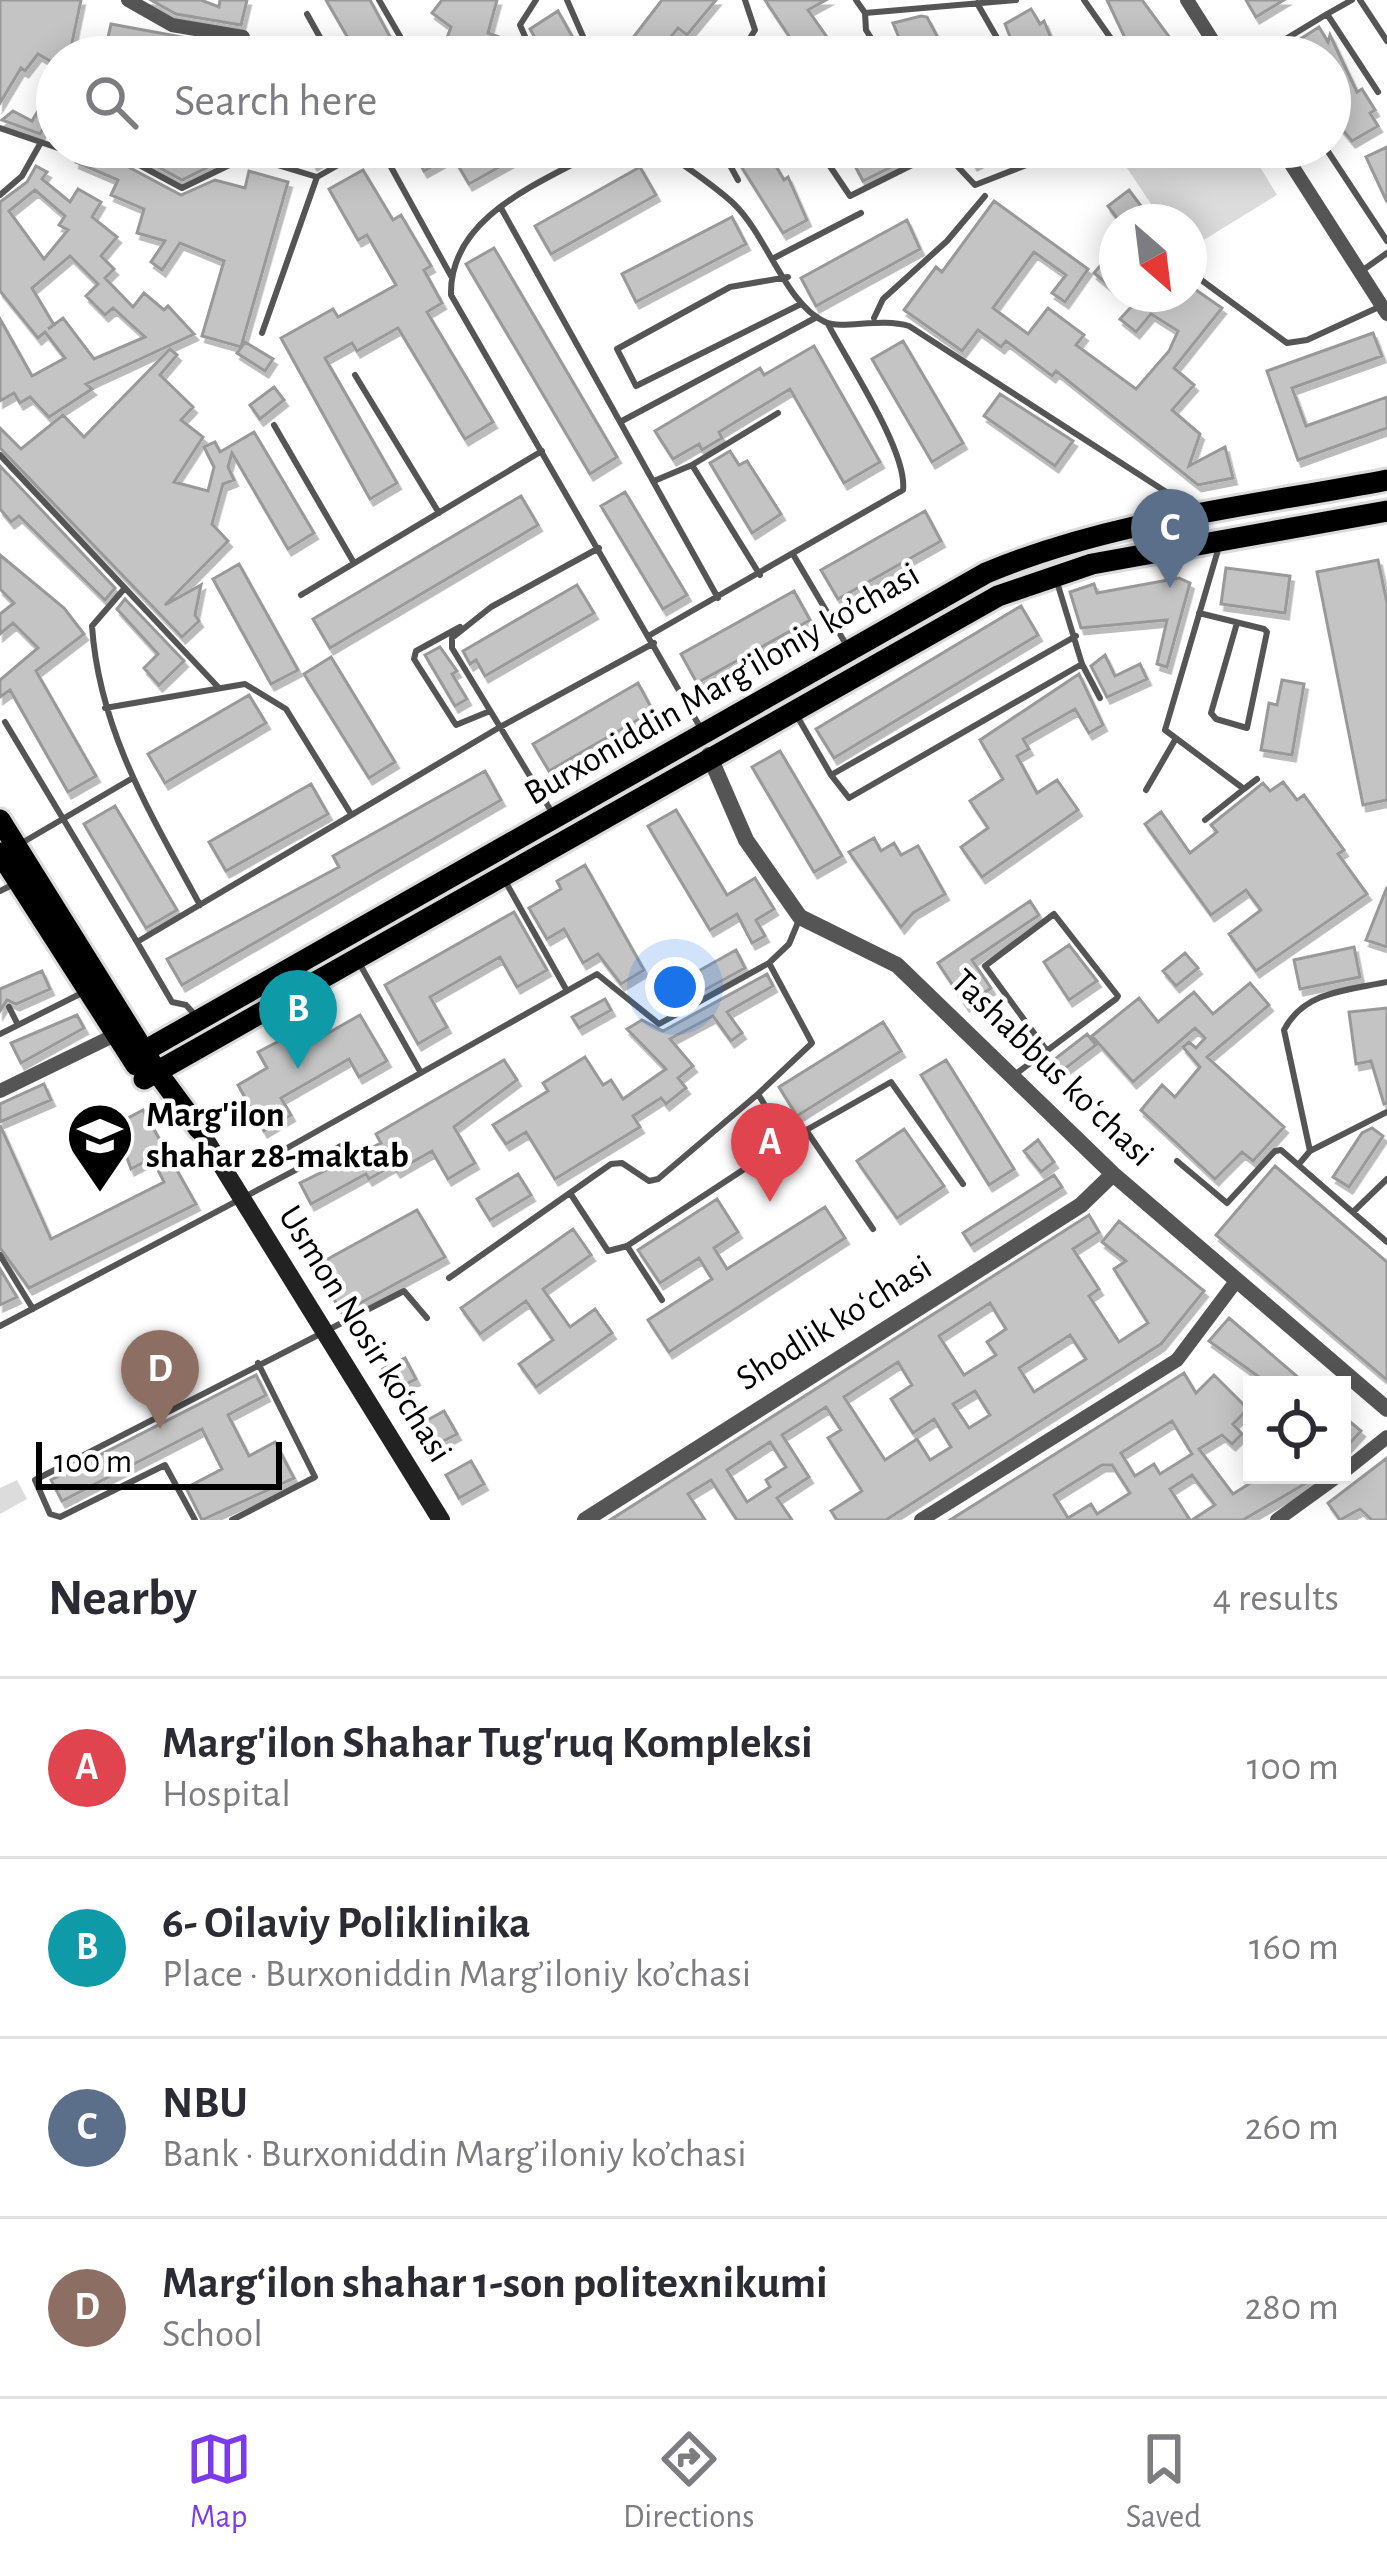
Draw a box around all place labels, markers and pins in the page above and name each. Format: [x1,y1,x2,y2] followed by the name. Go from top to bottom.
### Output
[1131,489,1209,588] pin: C
[259,970,337,1069] pin: B
[146,1097,409,1174] place label: Marg'ilon shahar 28-maktab
[65,1101,135,1195] school or university icon: Marg'ilon shahar 28-maktab
[731,1103,809,1202] pin: A
[121,1330,199,1429] pin: D

